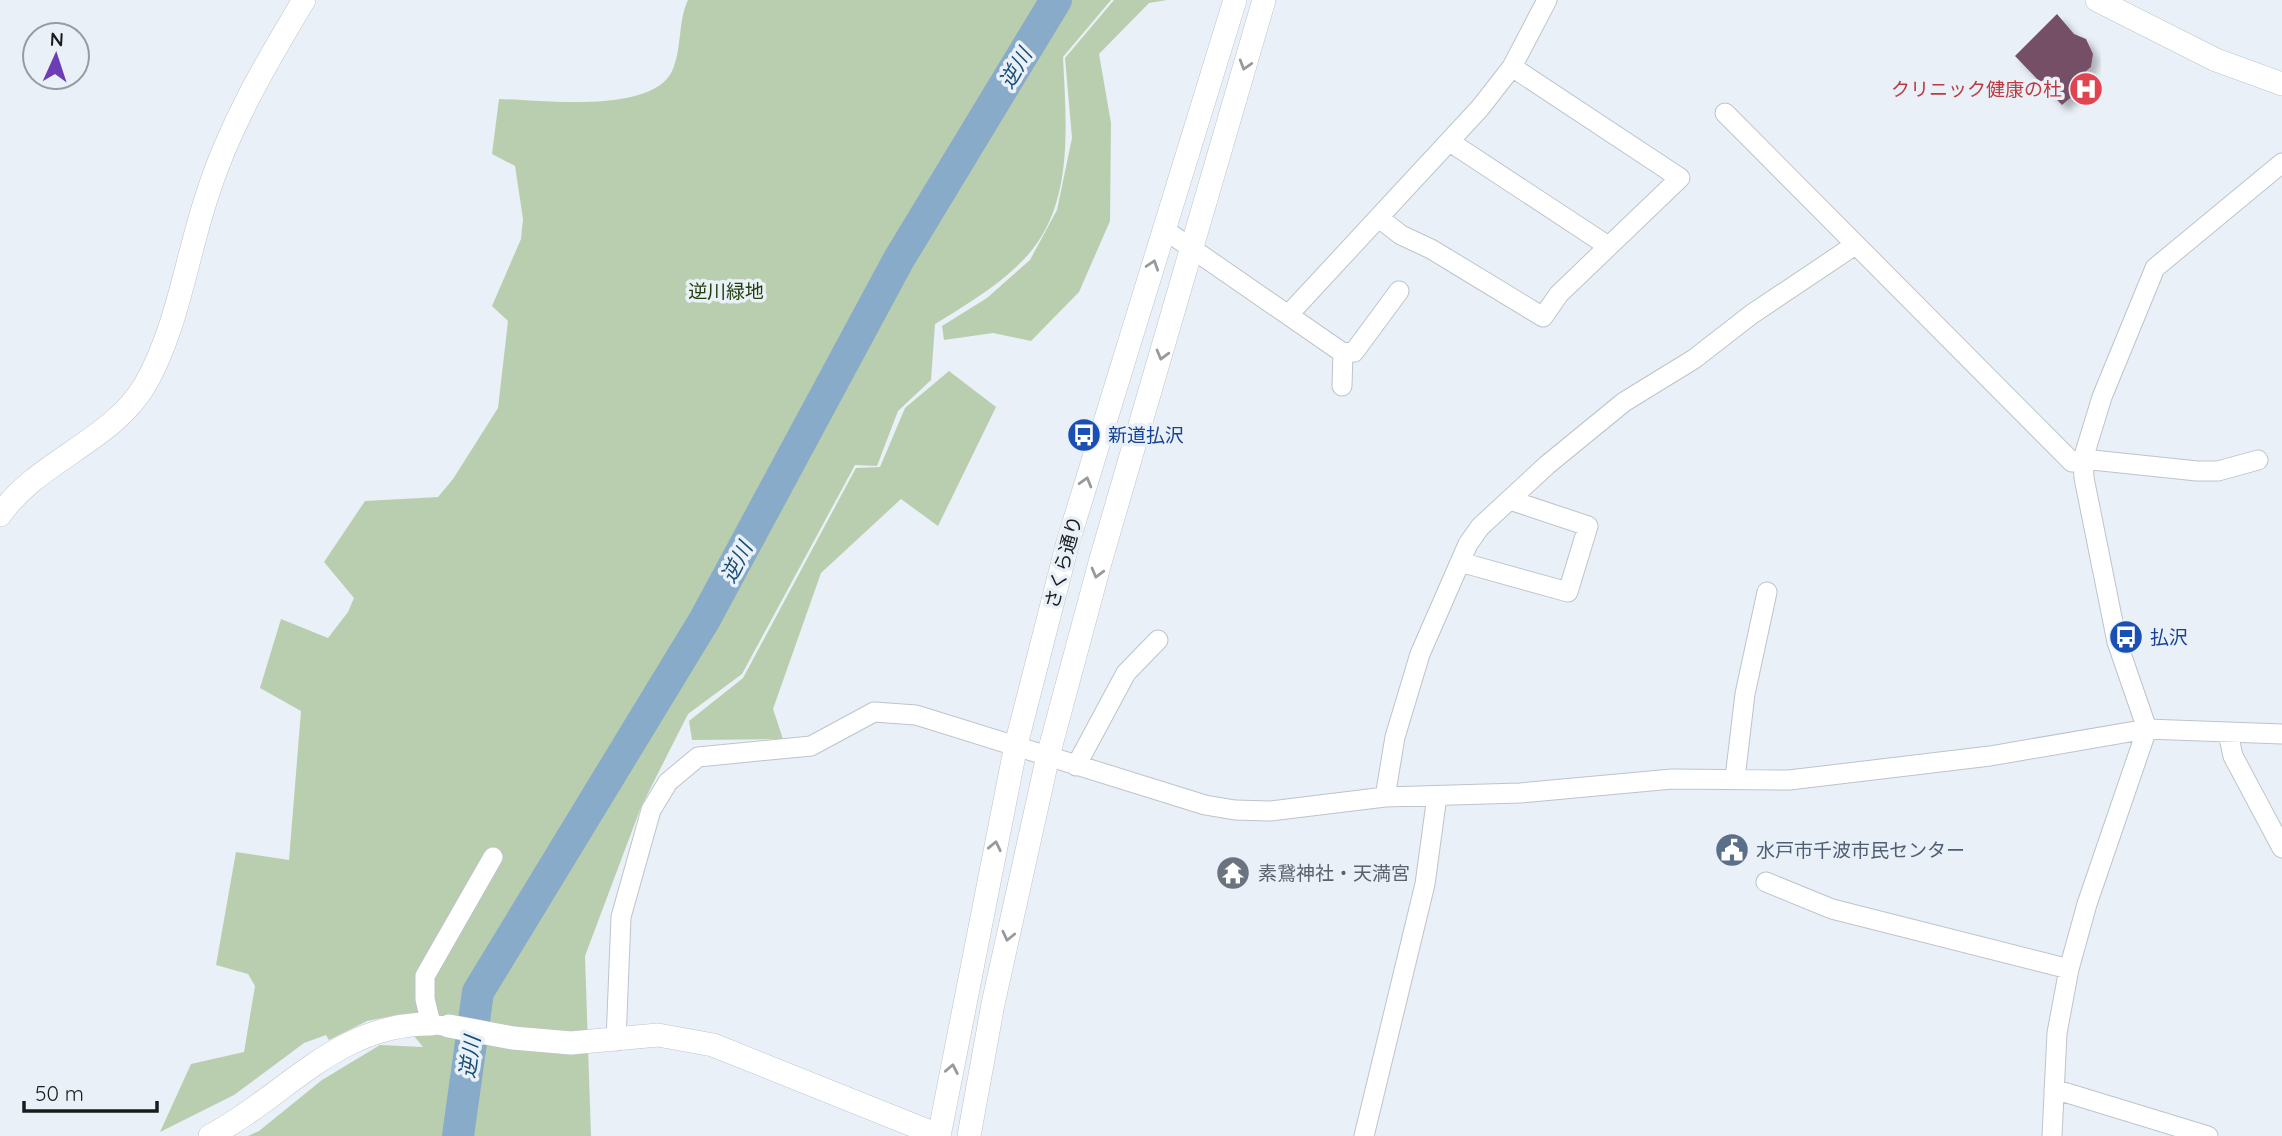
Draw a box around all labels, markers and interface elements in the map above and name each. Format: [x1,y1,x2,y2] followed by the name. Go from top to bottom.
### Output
[21,21,91,91] north arrow
[49,27,64,51] text: N
[993,42,1038,93] water label: 逆川
[1238,59,1253,71] one-way arrow
[2067,70,2105,108] hospital icon: クリニック健康の杜
[1891,77,2062,101] place label: クリニック健康の杜
[1145,260,1159,272] one-way arrow
[688,279,764,303] park label: 逆川緑地
[1156,349,1170,361] one-way arrow
[1065,416,1103,454] bus stop icon: 新道払沢
[1108,423,1184,447] place label: 新道払沢
[1077,477,1092,489] one-way arrow
[1039,513,1087,611] street label: さくら通り
[715,536,758,587] water label: 逆川
[1091,567,1105,579] one-way arrow
[2107,618,2145,656] bus stop icon: 払沢
[2150,625,2188,649] place label: 払沢
[1713,831,1751,869] public building icon: 水戸市千波市民センター
[1756,838,1965,862] place label: 水戸市千波市民センター
[986,840,1001,852] one-way arrow
[1214,854,1252,892] temple icon: 素鵞神社・天満宮
[1258,861,1410,885] place label: 素鵞神社・天満宮
[1002,930,1016,942] one-way arrow
[453,1032,485,1080] water label: 逆川
[943,1063,958,1075] one-way arrow
[24,1070,158,1114] scale bar
[35,1080,84,1106] text: 50 m

